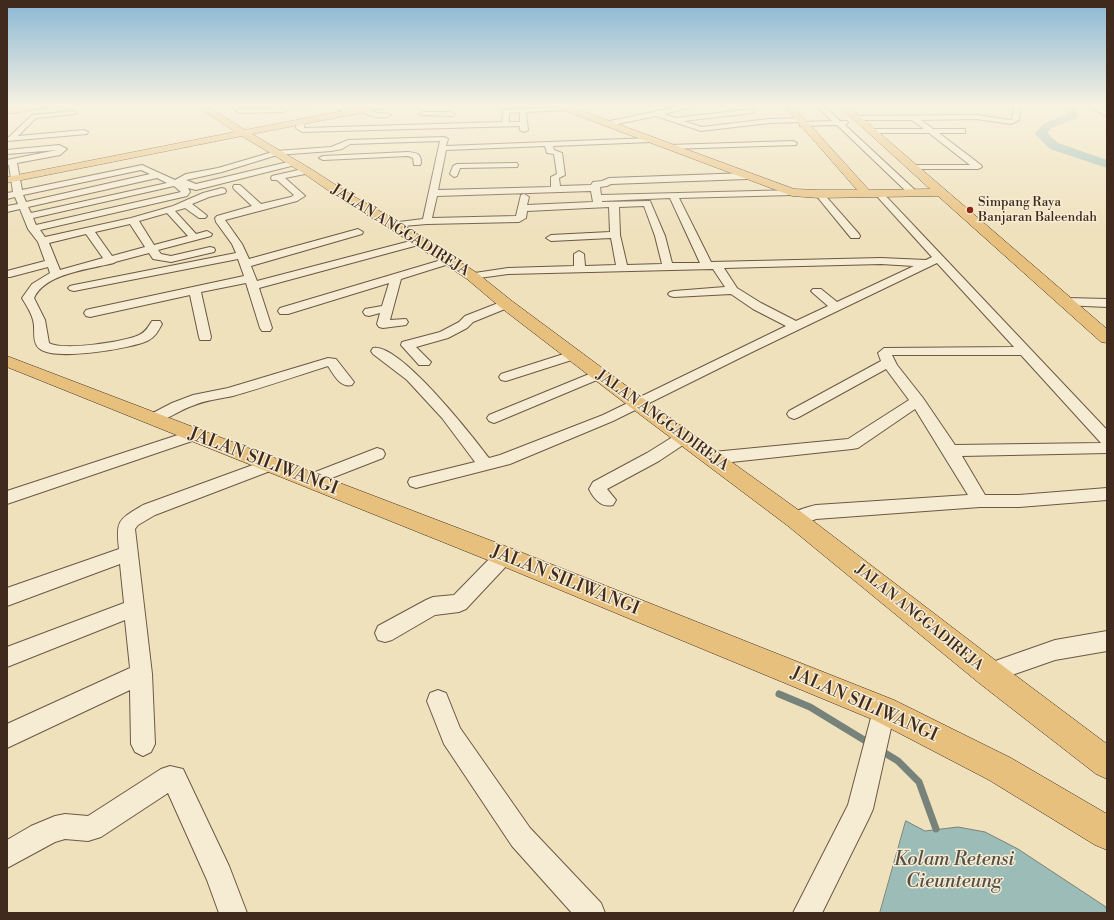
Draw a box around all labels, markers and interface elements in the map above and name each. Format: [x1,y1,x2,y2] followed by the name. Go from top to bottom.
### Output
[328,181,472,281] street label: JALAN ANGGADIREJA
[978,195,1097,226] place label: Simpang Raya Banjaran Baleendah
[965,205,975,215] marker: Simpang Raya Banjaran Baleendah
[592,367,732,475] street label: JALAN ANGGADIREJA
[185,424,341,500] street label: JALAN SILIWANGI
[488,541,642,621] street label: JALAN SILIWANGI
[851,561,987,675] street label: JALAN ANGGADIREJA
[787,663,941,747] street label: JALAN SILIWANGI
[894,849,1014,893] water label: Kolam Retensi Cieunteung

